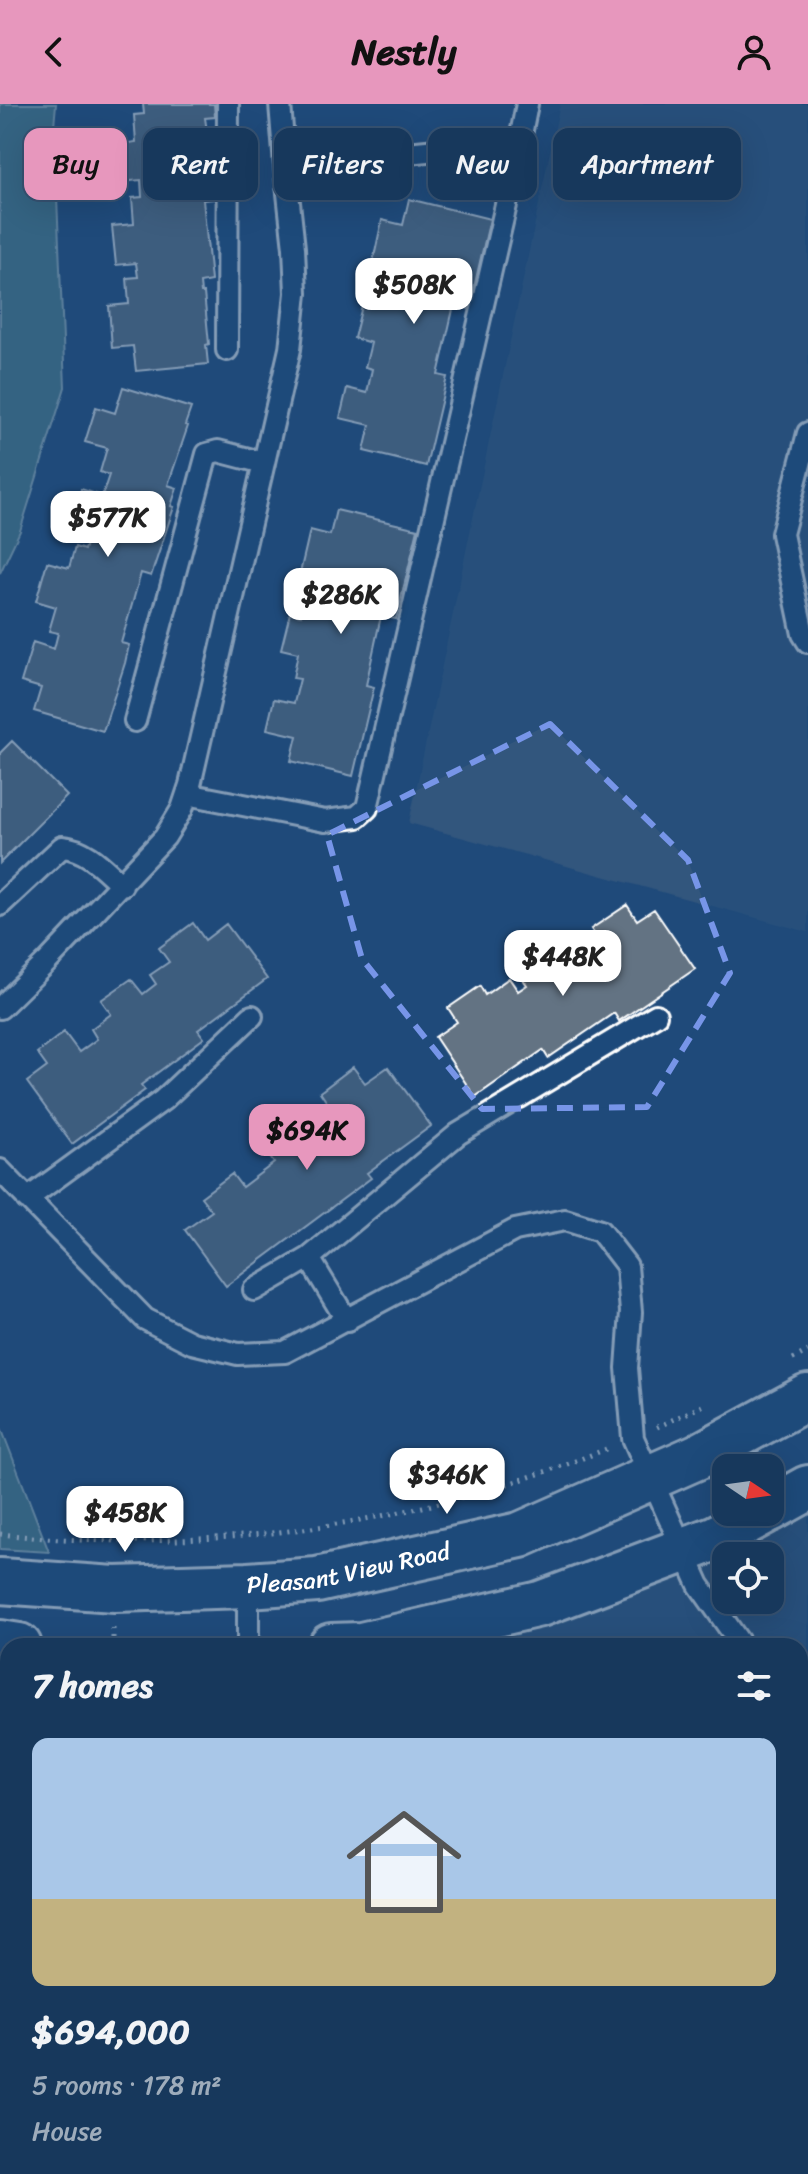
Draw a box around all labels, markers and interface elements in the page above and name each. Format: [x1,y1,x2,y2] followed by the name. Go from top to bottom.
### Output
[352,20,456,84] text: Nestly
[32,30,76,74] icon: back
[732,30,776,74] icon: person
[24,128,127,200] chip: Buy
[143,128,258,200] chip: Rent
[274,128,412,200] chip: Filters
[428,128,537,200] chip: New
[553,128,741,200] chip: Apartment
[358,258,470,326] pin: $508K
[373,261,455,307] text: $508K
[52,491,164,559] pin: $577K
[69,494,147,540] text: $577K
[285,568,397,636] pin: $286K
[302,571,380,617] text: $286K
[507,930,619,998] pin: $448K
[522,933,604,979] text: $448K
[251,1104,363,1172] pin: $694K
[267,1107,347,1153] text: $694K
[391,1448,503,1516] pin: $346K
[408,1451,486,1497] text: $346K
[712,1454,784,1526] north arrow
[712,1454,784,1614] map controls
[69,1486,181,1554] pin: $458K
[84,1489,166,1535] text: $458K
[245,1530,455,1606] street label: Pleasant View Road
[712,1542,784,1614] button: locate
[32,1656,153,1716] text: 7 homes
[732,1664,776,1708] icon: filters
[332,1790,476,1934] icon: home
[32,2002,190,2062] text: $694,000
[32,2062,221,2108] text: 5 rooms · 178 m²
[32,2108,102,2154] text: House

